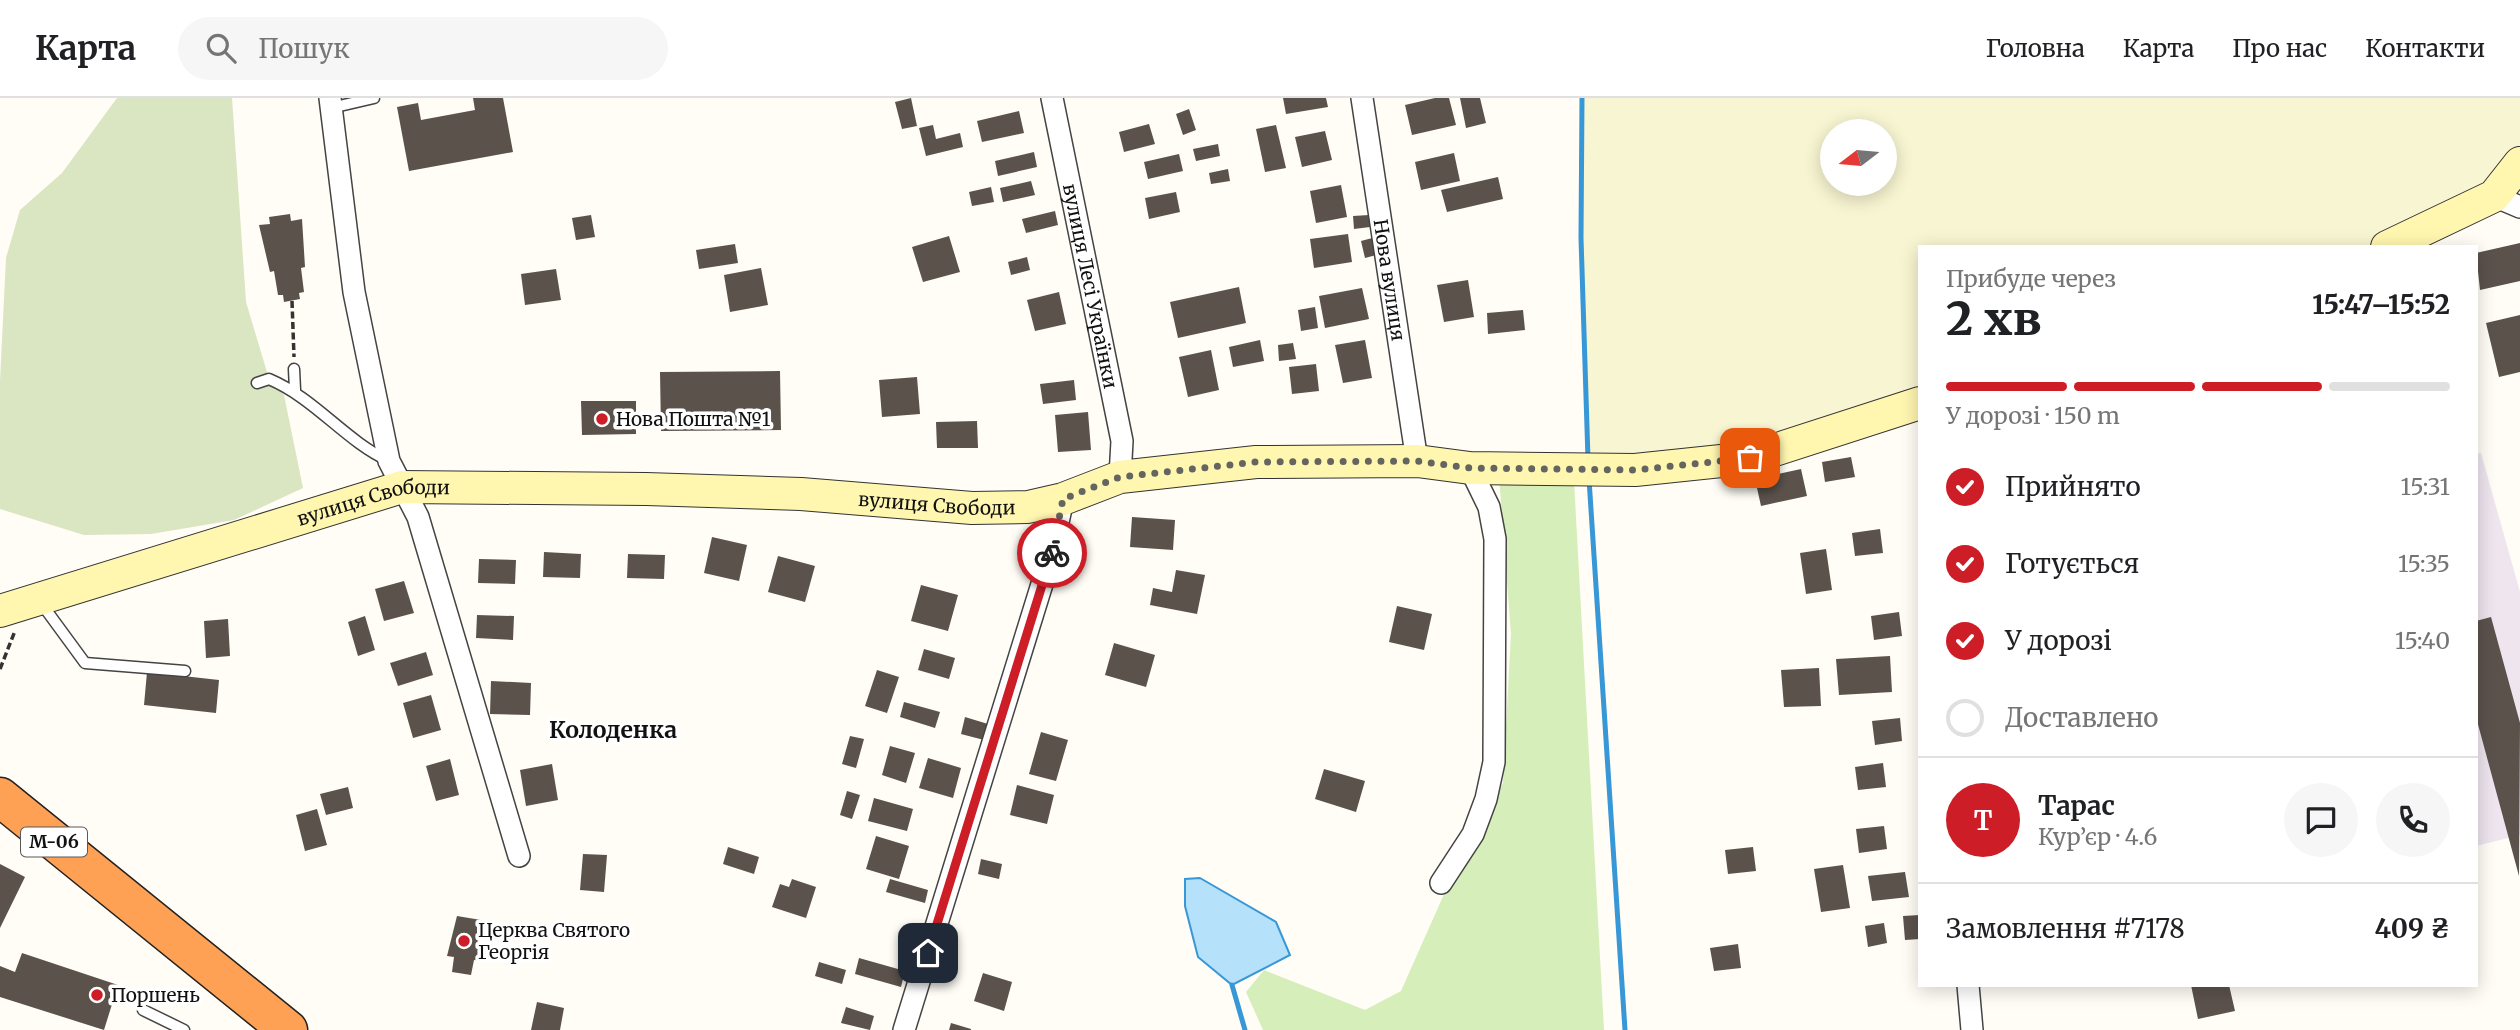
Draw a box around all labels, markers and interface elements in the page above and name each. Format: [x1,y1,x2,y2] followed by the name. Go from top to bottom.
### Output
[178,17,668,80] search box
[35,28,136,69] text: Карта
[202,29,240,67] icon: search
[258,32,350,65] text: Пошук
[1986,33,2085,64] text: Головна
[2123,33,2194,64] text: Карта
[2232,33,2327,64] text: Про нас
[2365,33,2485,64] text: Контакти
[1820,119,1897,196] north arrow
[1820,119,1897,196] map controls
[1058,182,1123,391] street label: вулиця Лесі Українки
[1369,217,1411,342] street label: Нова вулиця
[1946,264,2116,293] text: Прибуде через
[2312,288,2450,321] text: 15:47–15:52
[1946,290,2041,348] text: 2 хв
[1946,401,2120,430] text: У дорозі · 150 m
[616,407,771,431] place label: Нова Пошта №1
[594,411,610,427] marker: Нова Пошта №1
[1720,428,1780,488] pin
[1731,439,1769,477] icon: bag
[1946,468,1984,506] icon: check
[2005,470,2141,503] text: Прийнято
[2401,472,2450,501] text: 15:31
[294,475,450,531] street label: вулиця Свободи
[857,487,1016,520] street label: вулиця Свободи
[1017,518,1087,588] courier
[1033,534,1071,572] icon: bike
[1946,545,1984,583] icon: check
[2005,547,2139,580] text: Готується
[2398,549,2450,578] text: 15:35
[1946,622,1984,660] icon: check
[2005,624,2112,657] text: У дорозі
[2395,626,2450,655] text: 15:40
[2005,701,2159,734] text: Доставлено
[549,715,677,744] district label: Колоденка
[2284,783,2358,857] button: chat
[2376,783,2450,857] button: phone
[2038,789,2115,822] text: Тарас
[1974,804,1992,837] text: Т
[2038,822,2157,851] text: Кур’єр · 4.6
[21,828,87,856] road number: М-06
[1946,912,2185,945] text: Замовлення #7178
[2375,912,2450,945] text: 409 ₴
[478,918,630,964] place label: Церква Святого Георгія
[898,923,958,983] pin
[456,933,472,949] marker: Церква Святого Георгія
[909,934,947,972] icon: home
[111,983,200,1007] place label: Поршень
[89,987,105,1003] marker: Поршень

